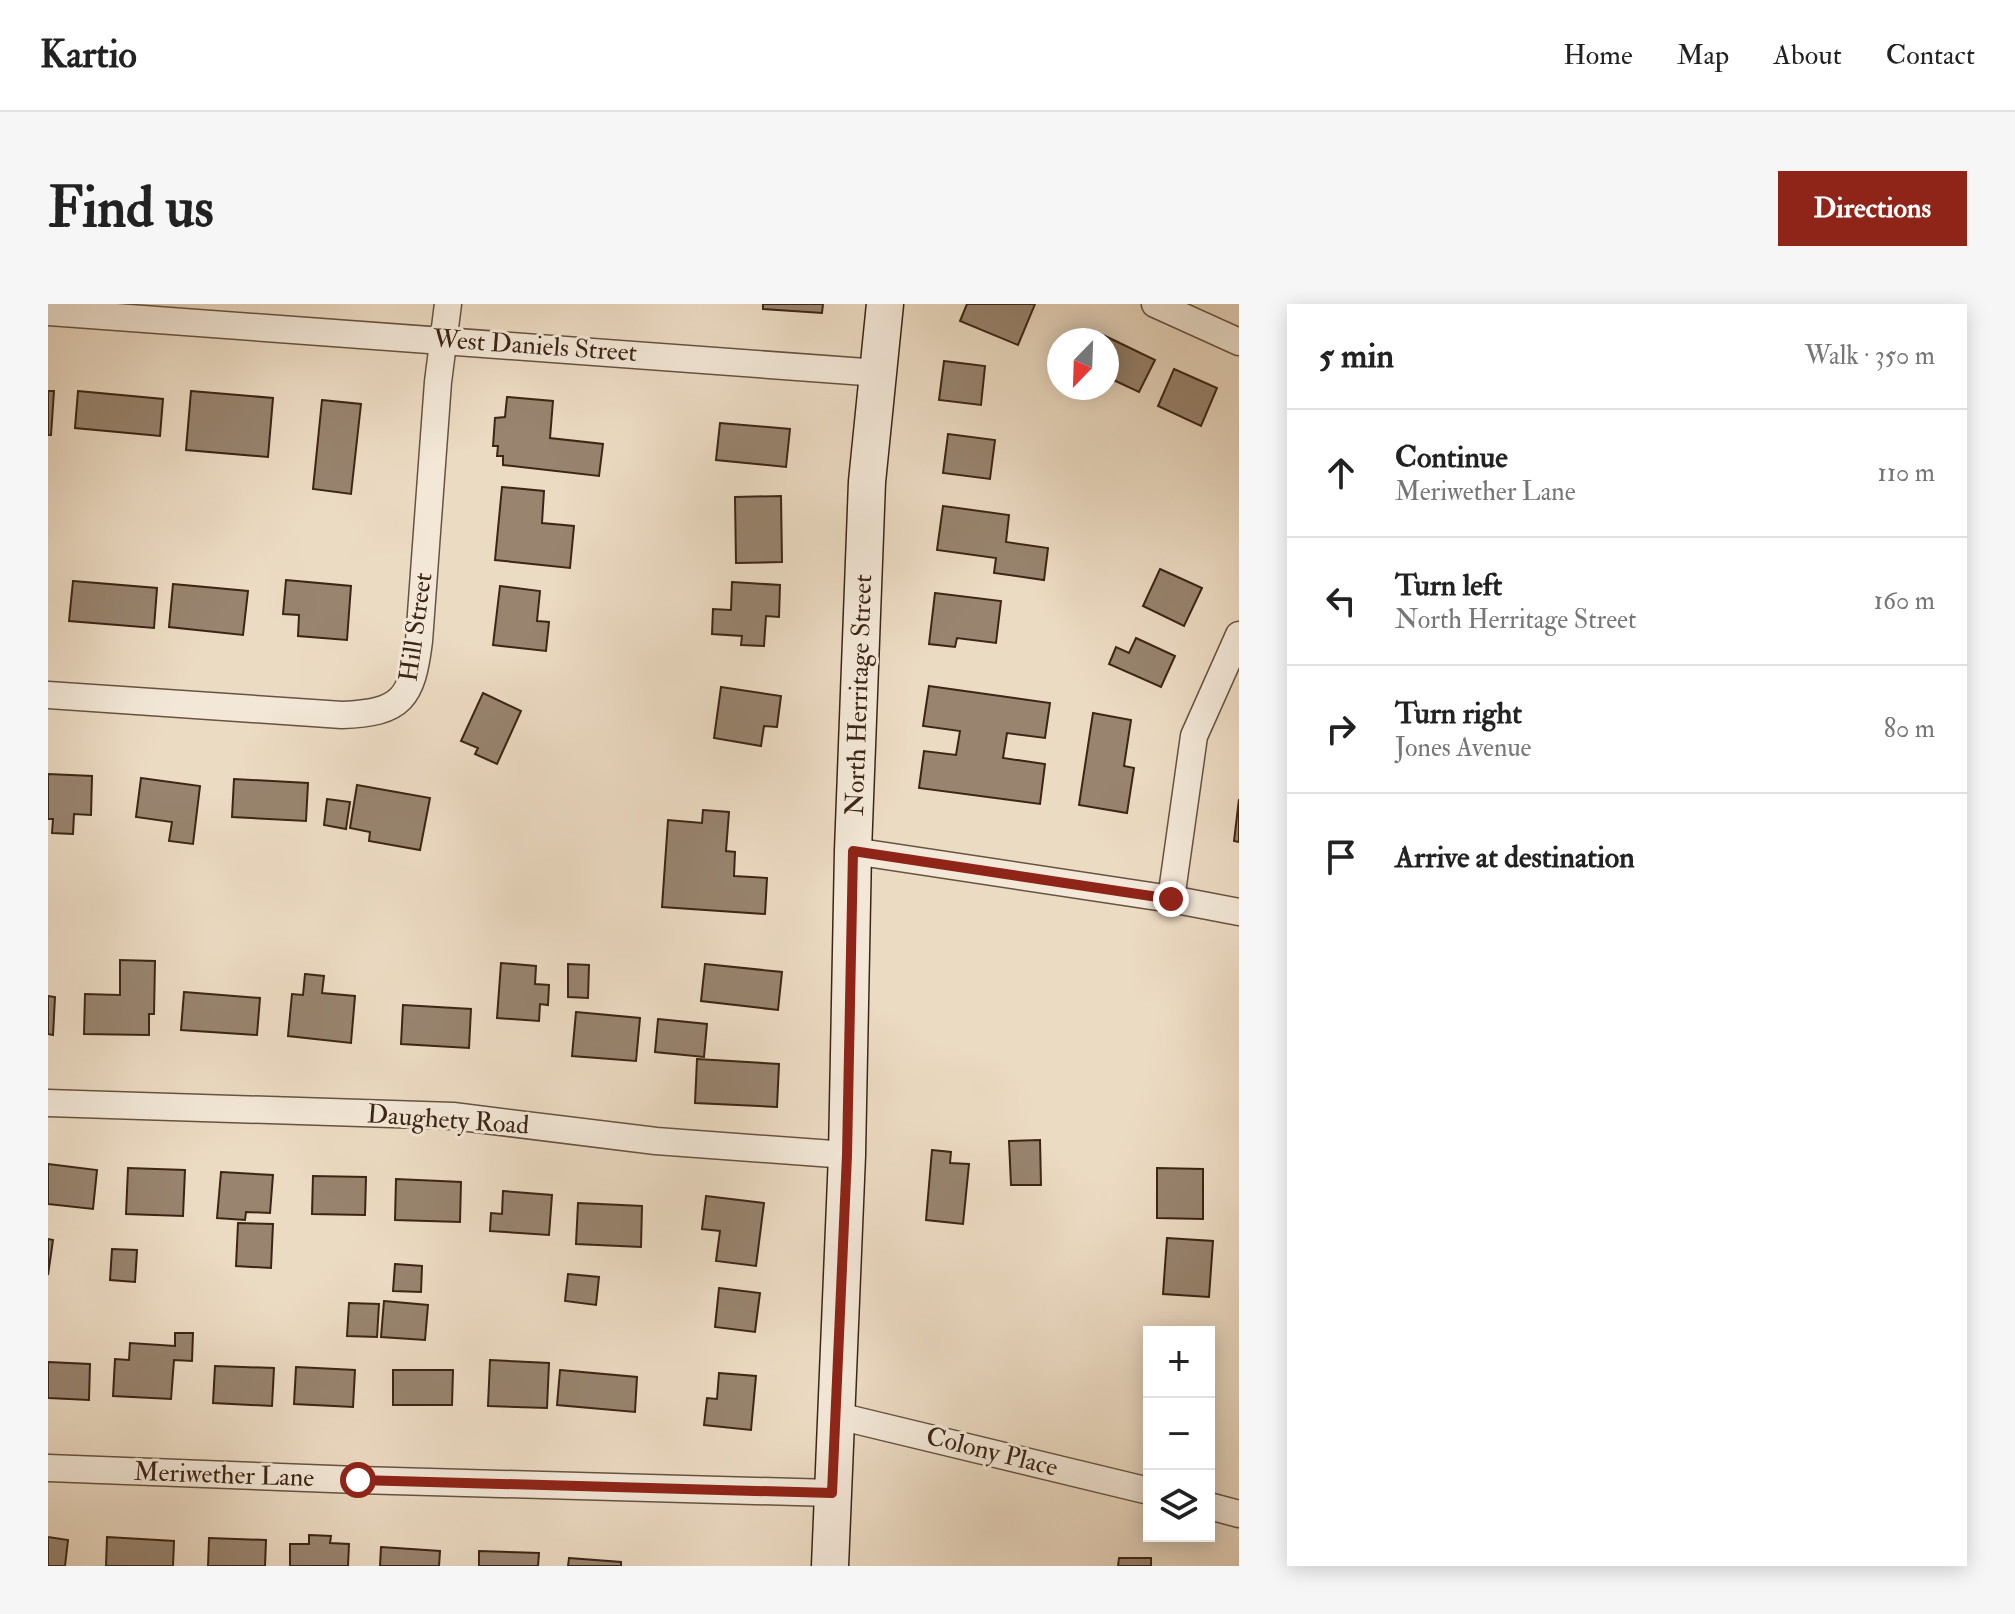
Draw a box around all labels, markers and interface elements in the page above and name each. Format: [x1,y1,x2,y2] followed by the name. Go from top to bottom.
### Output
[40,31,137,79] text: Kartio
[1563,38,1633,73] text: Home
[1677,38,1729,73] text: Map
[1773,38,1842,73] text: About
[1886,38,1975,73] text: Contact
[1778,171,1967,246] button: Directions
[48,173,214,244] text: Find us
[431,323,638,369] street label: West Daniels Street
[1047,328,1119,400] north arrow
[1319,335,1394,378] text: 5 min
[1805,340,1935,372] text: Walk · 350 m
[1395,439,1508,476] text: Continue
[1319,451,1363,495] icon: ahead
[1878,457,1935,489] text: 110 m
[1395,476,1576,508] text: Meriwether Lane
[1395,567,1502,604] text: Turn left
[393,570,439,684] street label: Hill Street
[839,574,879,816] street label: North Herritage Street
[1319,579,1363,623] icon: left
[1874,585,1935,617] text: 160 m
[1395,604,1636,636] text: North Herritage Street
[1395,695,1522,732] text: Turn right
[1319,707,1363,751] icon: right
[1884,713,1935,745] text: 80 m
[1395,732,1531,764] text: Jones Avenue
[1319,835,1363,879] icon: arrive
[1395,839,1635,876] text: Arrive at destination
[1153,881,1189,917] route end
[366,1098,530,1142] street label: Daughety Road
[1143,1326,1215,1542] map controls
[1143,1326,1215,1398] button: +
[1143,1398,1215,1470] button: −
[923,1420,1061,1484] street label: Colony Place
[133,1456,315,1494] street label: Meriwether Lane
[340,1462,376,1498] route start
[1143,1470,1215,1542] button: layers

